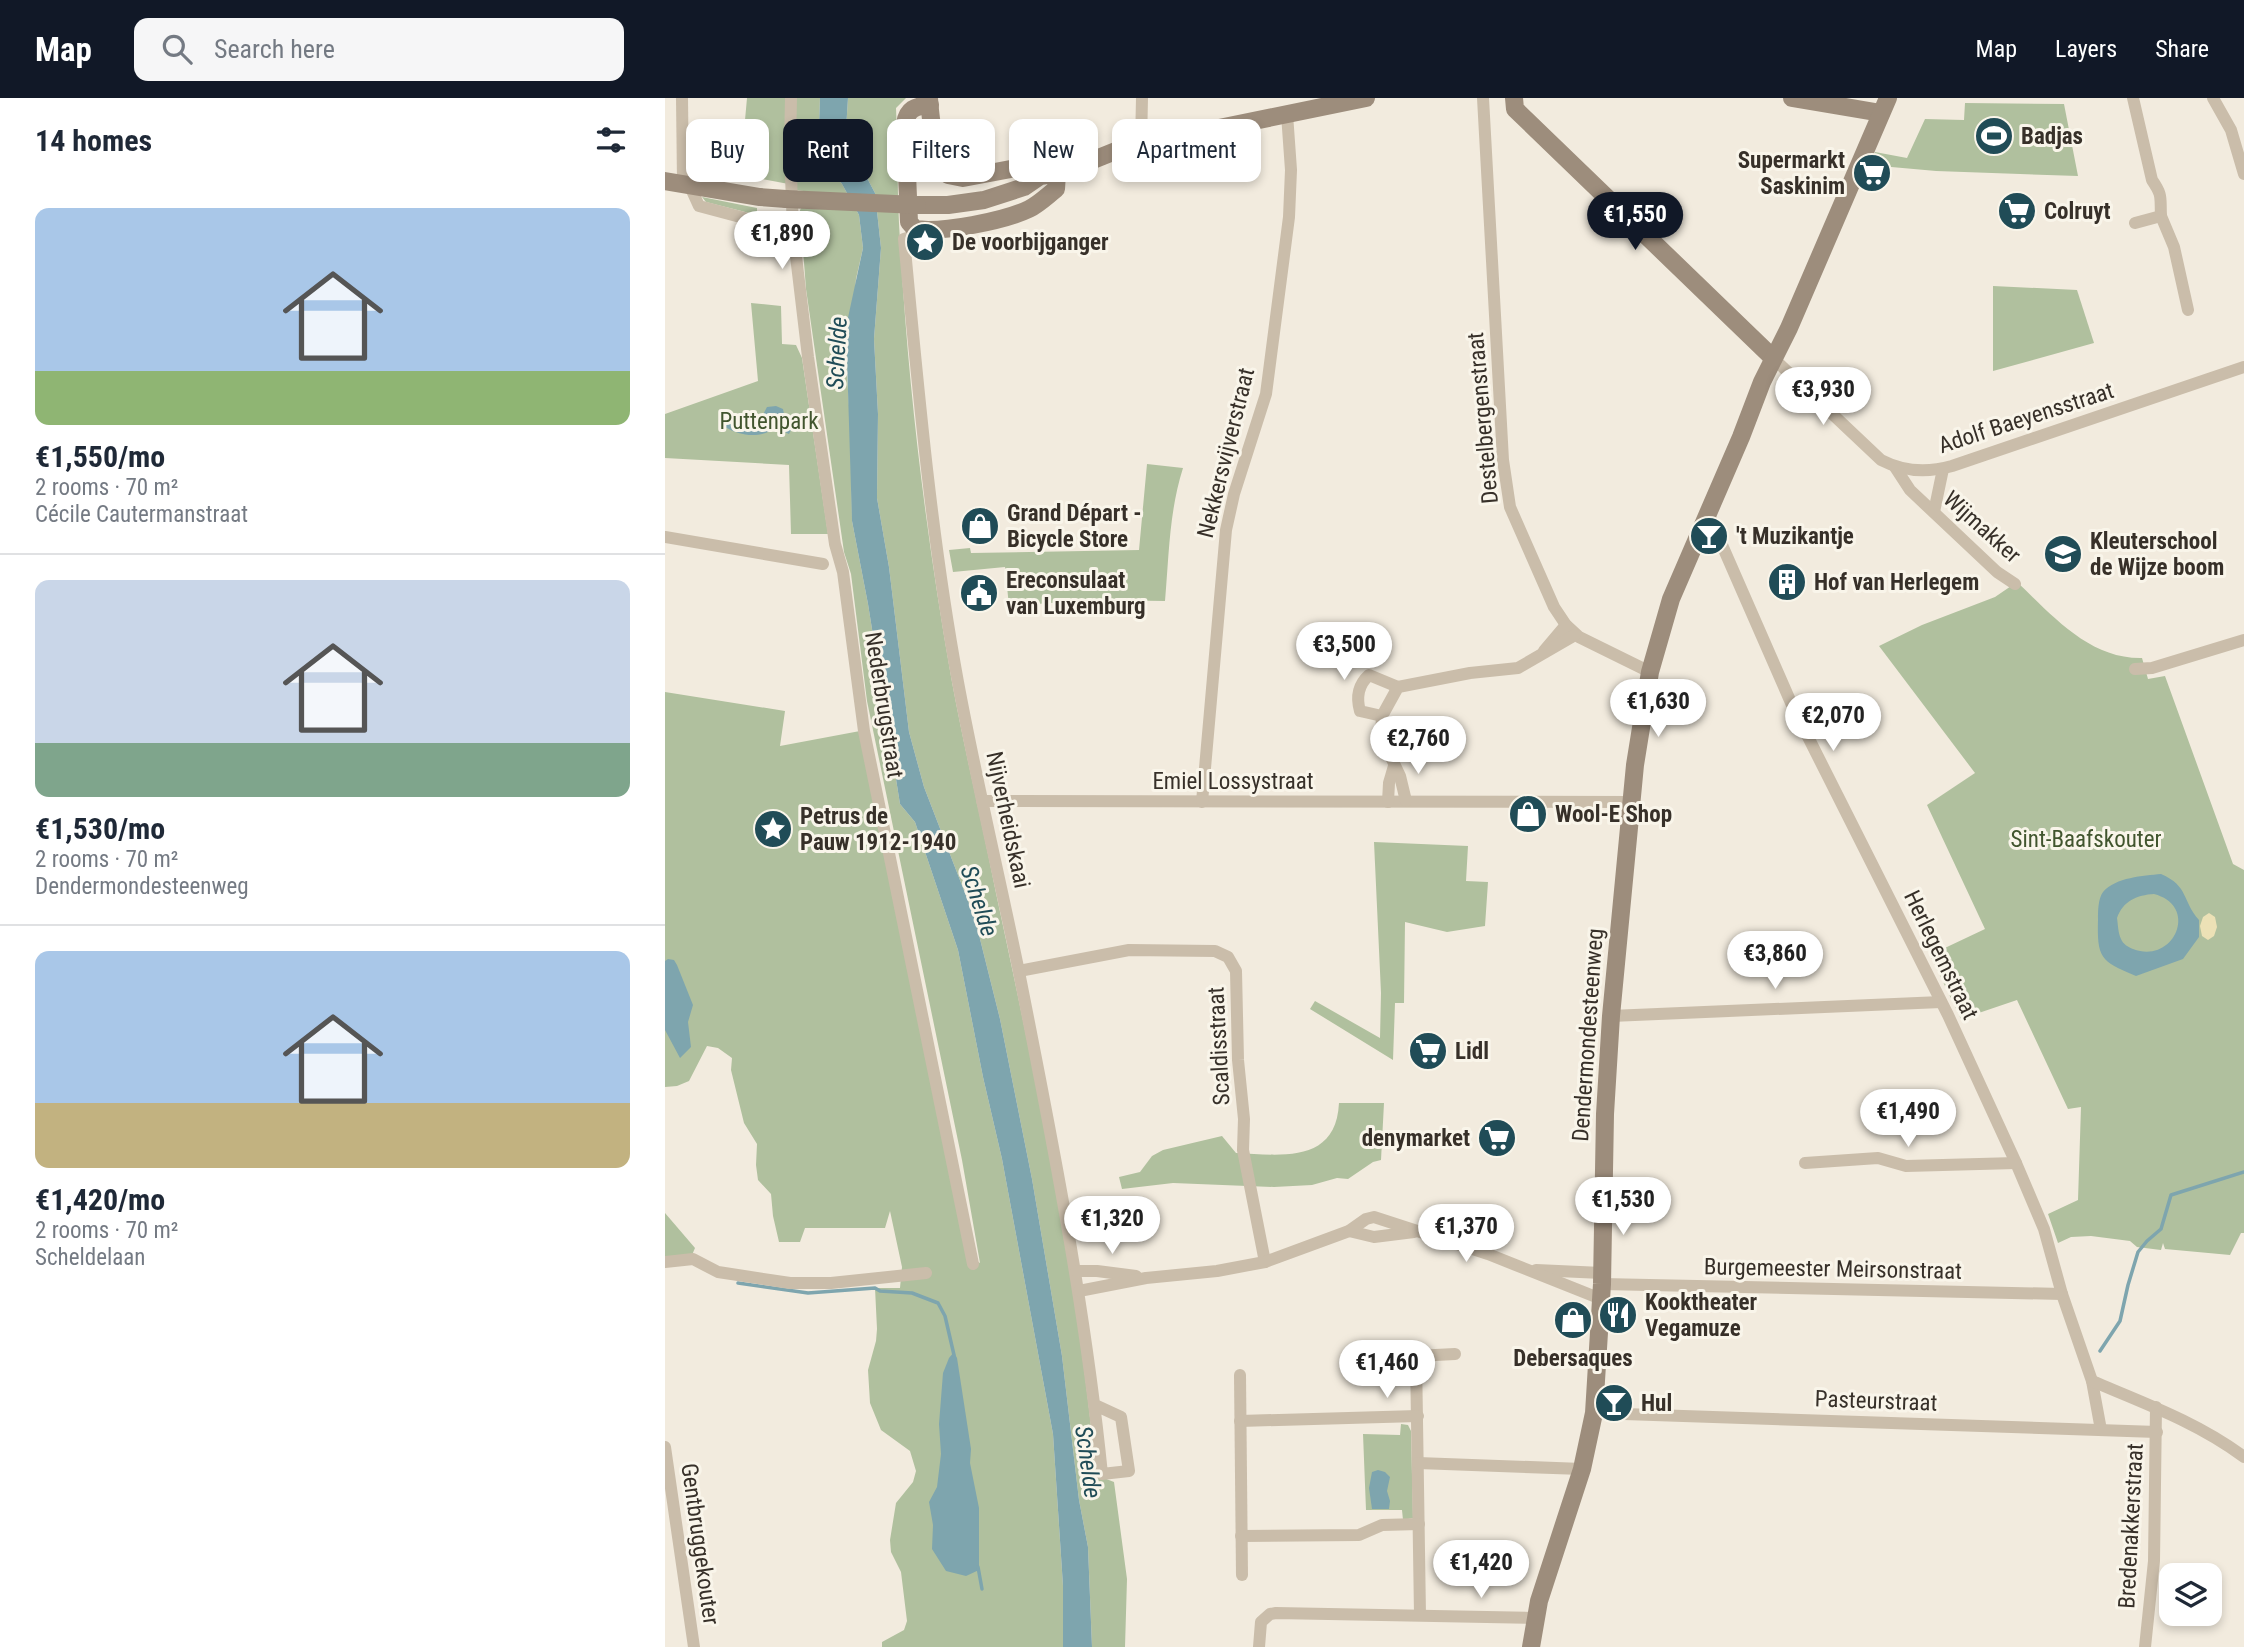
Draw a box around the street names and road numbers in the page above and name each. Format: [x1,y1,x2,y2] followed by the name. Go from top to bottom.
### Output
[1462,331,1504,505] street label: Destelbergenstraat
[1192,365,1260,541] street label: Nekkersvijverstraat
[1935,377,2117,459] street label: Adolf Baeyensstraat
[1938,485,2026,569] street label: Wijmakker
[859,630,909,780] street label: Nederbrugstraat
[980,749,1036,891] street label: Nijverheidskaai
[1152,768,1314,795] street label: Emiel Lossystraat
[1898,886,1984,1024] street label: Herlegemstraat
[1567,928,1609,1142] street label: Dendermondesteenweg
[1202,986,1236,1106] street label: Scaldisstraat
[1704,1253,1962,1285] street label: Burgemeester Meirsonstraat
[1814,1385,1938,1417] street label: Pasteurstraat
[2113,1443,2149,1609] street label: Bredenakkerstraat
[675,1461,725,1627] street label: Gentbruggekouter

